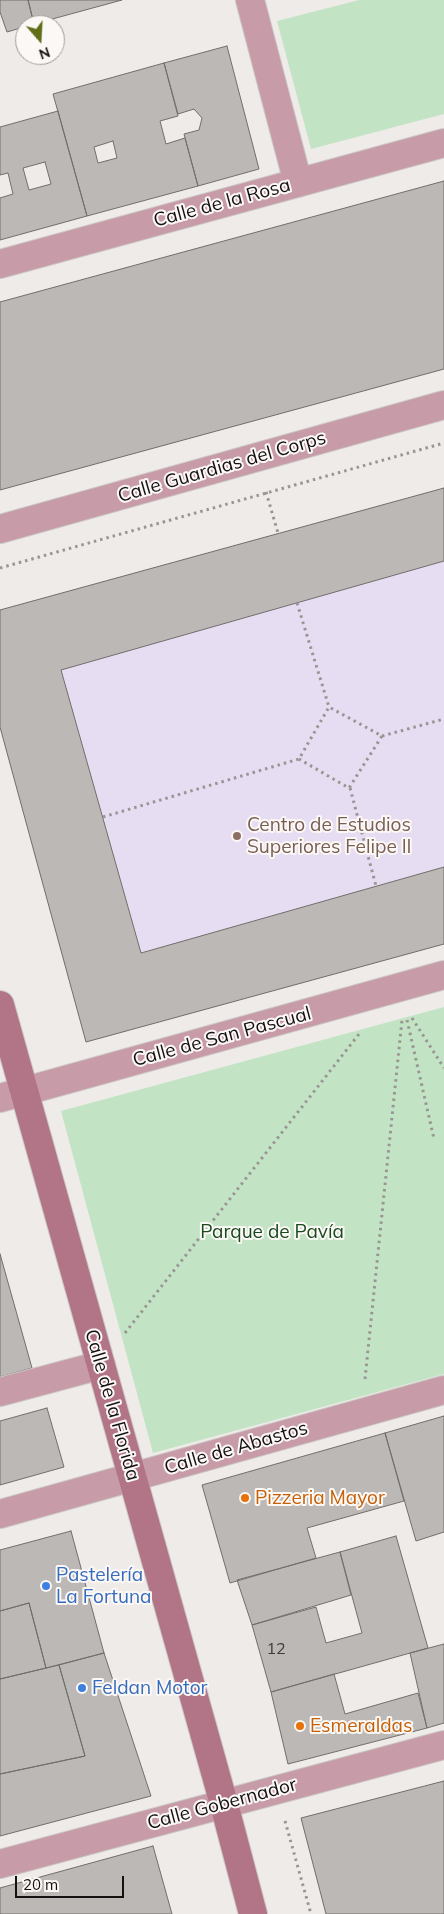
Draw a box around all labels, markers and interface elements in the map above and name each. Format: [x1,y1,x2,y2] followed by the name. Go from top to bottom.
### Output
[15,15,65,65] north arrow
[37,43,52,63] text: N
[151,174,293,232] street label: Calle de la Rosa
[115,426,329,508] street label: Calle Guardias del Corps
[247,814,412,858] place label: Centro de Estudios Superiores Felipe II
[231,830,243,842] marker: Centro de Estudios Superiores Felipe II
[130,1002,314,1072] street label: Calle de San Pascual
[200,1221,344,1243] park label: Parque de Pavía
[80,1327,144,1483] street label: Calle de la Florida
[162,1417,310,1479] street label: Calle de Abastos
[255,1487,385,1509] place label: Pizzeria Mayor
[239,1492,251,1504] marker: Pizzeria Mayor
[56,1564,151,1608] place label: Pastelería La Fortuna
[40,1580,52,1592] marker: Pastelería La Fortuna
[266,1639,286,1659] house number: 12
[92,1677,207,1699] place label: Feldan Motor
[76,1682,88,1694] marker: Feldan Motor
[310,1715,412,1737] place label: Esmeraldas
[294,1720,306,1732] marker: Esmeraldas
[145,1773,299,1835] street label: Calle Gobernador
[18,1866,126,1898] scale bar
[23,1875,58,1894] text: 20 m

